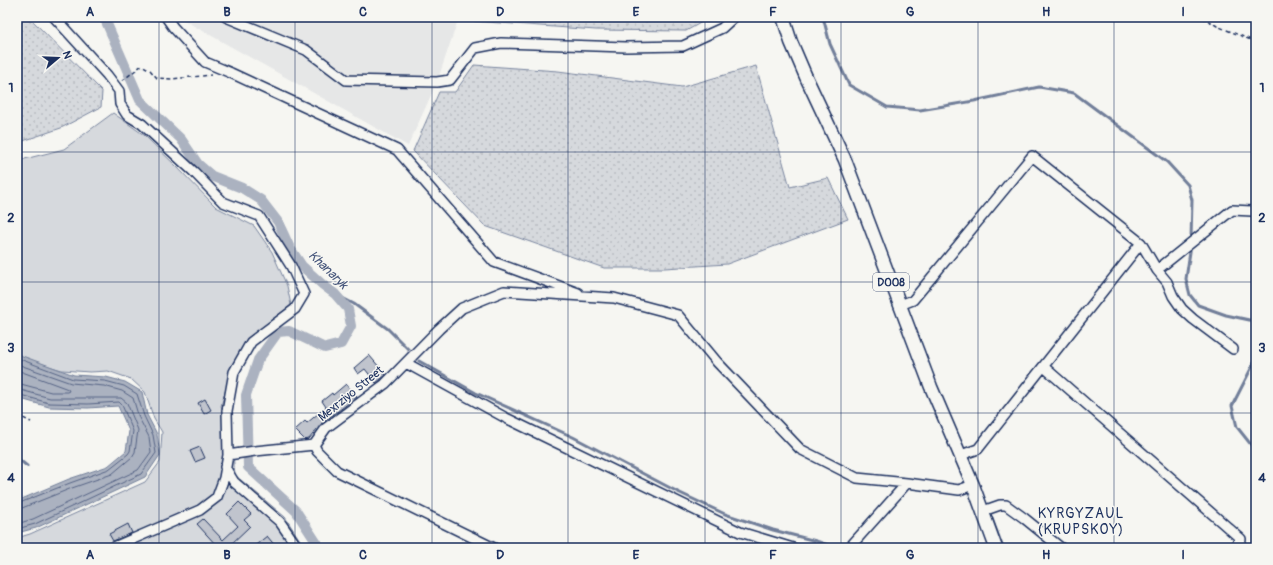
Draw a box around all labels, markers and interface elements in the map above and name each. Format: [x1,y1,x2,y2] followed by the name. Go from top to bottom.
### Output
[86,4,95,20] text: A
[223,4,231,20] text: B
[359,4,367,20] text: C
[496,4,504,20] text: D
[633,4,640,20] text: E
[769,4,777,20] text: F
[906,4,915,20] text: G
[1042,4,1050,20] text: H
[1181,4,1185,20] text: I
[38,38,78,78] north arrow
[60,49,75,61] text: N
[8,80,14,96] text: 1
[1259,80,1265,96] text: 1
[7,210,15,226] text: 2
[1258,210,1266,226] text: 2
[305,247,352,294] water label: Khanaryk
[873,273,909,291] road number: D008
[7,340,15,356] text: 3
[1258,340,1266,356] text: 3
[315,363,387,425] street label: Mexrziyo Street
[7,470,15,486] text: 4
[1258,470,1266,486] text: 4
[1038,505,1124,538] district label: KYRGYZAUL (KRUPSKOY)
[86,547,95,563] text: A
[223,547,231,563] text: B
[359,547,367,563] text: C
[496,547,504,563] text: D
[633,547,640,563] text: E
[769,547,777,563] text: F
[906,547,915,563] text: G
[1042,547,1050,563] text: H
[1181,547,1185,563] text: I

